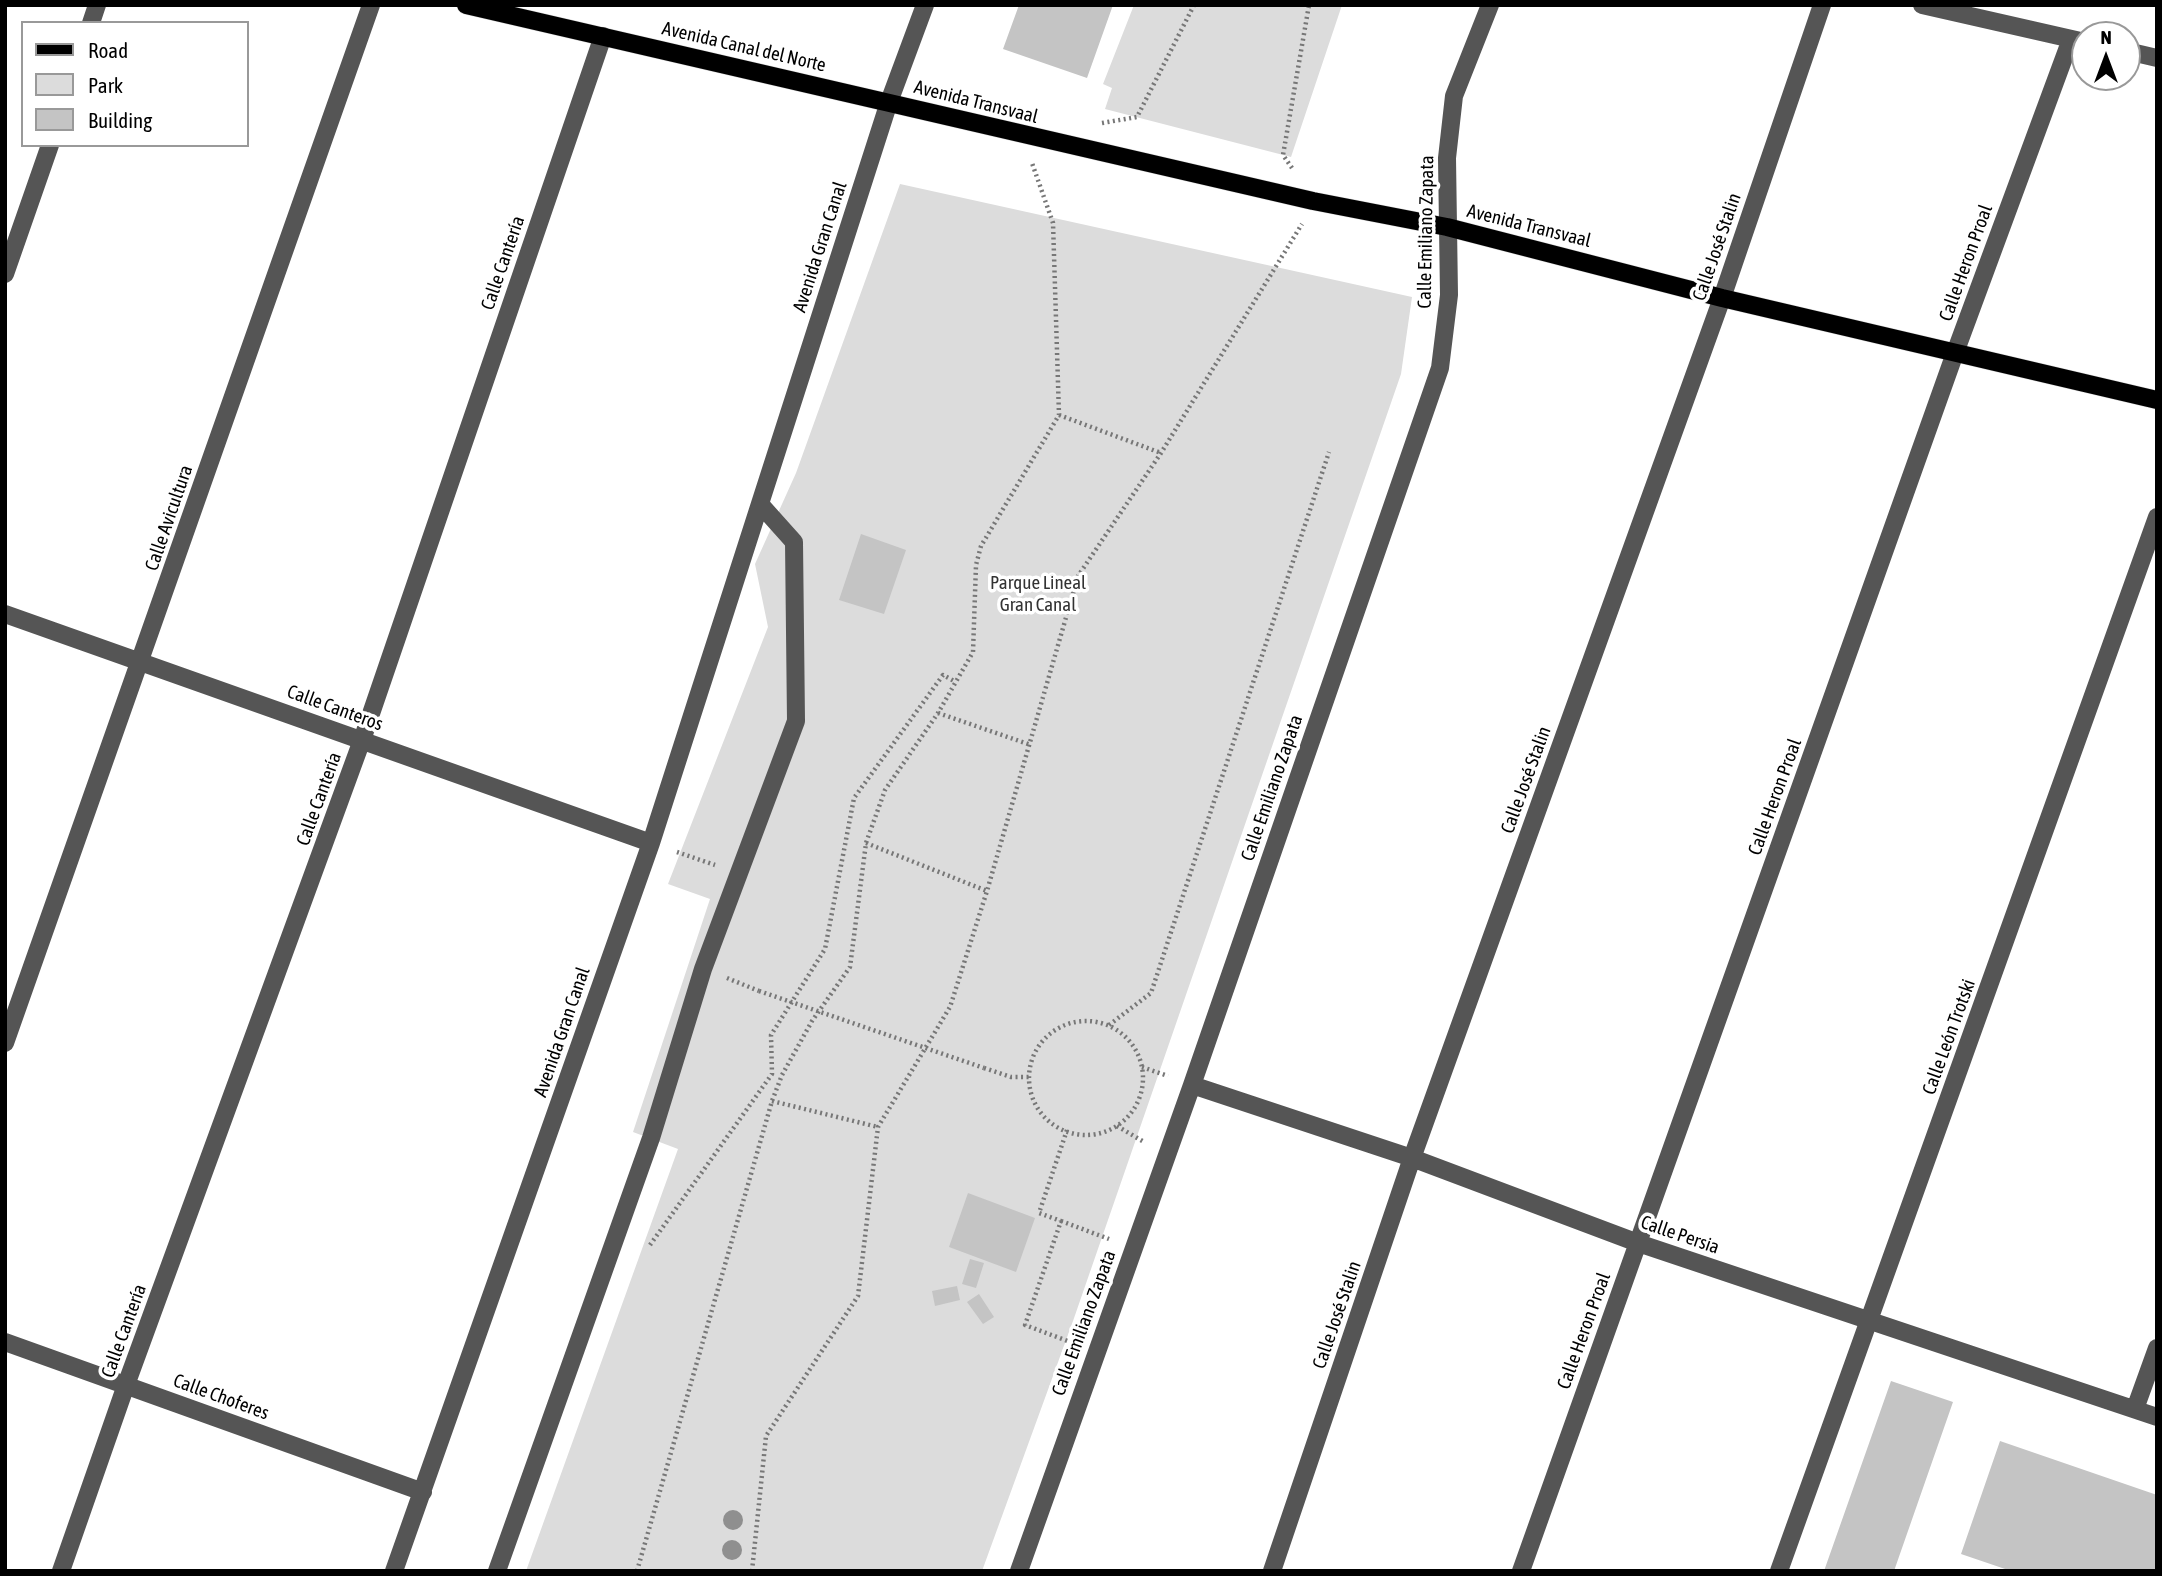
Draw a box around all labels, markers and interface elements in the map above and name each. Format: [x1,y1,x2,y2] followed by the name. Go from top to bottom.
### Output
[660,17,828,77] street label: Avenida Canal del Norte
[21,21,248,147] legend
[2071,21,2141,91] north arrow
[2100,26,2112,48] text: N
[88,38,128,62] text: Road
[88,73,123,97] text: Park
[912,76,1040,128] street label: Avenida Transvaal
[88,108,152,132] text: Building
[1413,155,1439,309] street label: Calle Emiliano Zapata
[788,179,852,315] street label: Avenida Gran Canal
[1688,190,1746,304] street label: Calle José Stalin
[1465,200,1593,252] street label: Avenida Transvaal
[1934,202,1998,324] street label: Calle Heron Proal
[476,213,530,313] street label: Calle Cantería
[140,462,198,574] street label: Calle Avicultura
[990,572,1086,616] park label: Parque Lineal Gran Canal
[284,680,386,736] street label: Calle Canteros
[1236,712,1308,864] street label: Calle Emiliano Zapata
[1496,723,1556,837] street label: Calle José Stalin
[1743,736,1807,858] street label: Calle Heron Proal
[292,749,346,849] street label: Calle Cantería
[529,964,595,1100] street label: Avenida Gran Canal
[1918,976,1980,1098] street label: Calle León Trotski
[1638,1211,1722,1259] street label: Calle Persia
[1047,1247,1121,1399] street label: Calle Emiliano Zapata
[1308,1258,1366,1372] street label: Calle José Stalin
[1552,1270,1616,1392] street label: Calle Heron Proal
[97,1281,151,1381] street label: Calle Cantería
[170,1369,272,1425] street label: Calle Choferes

